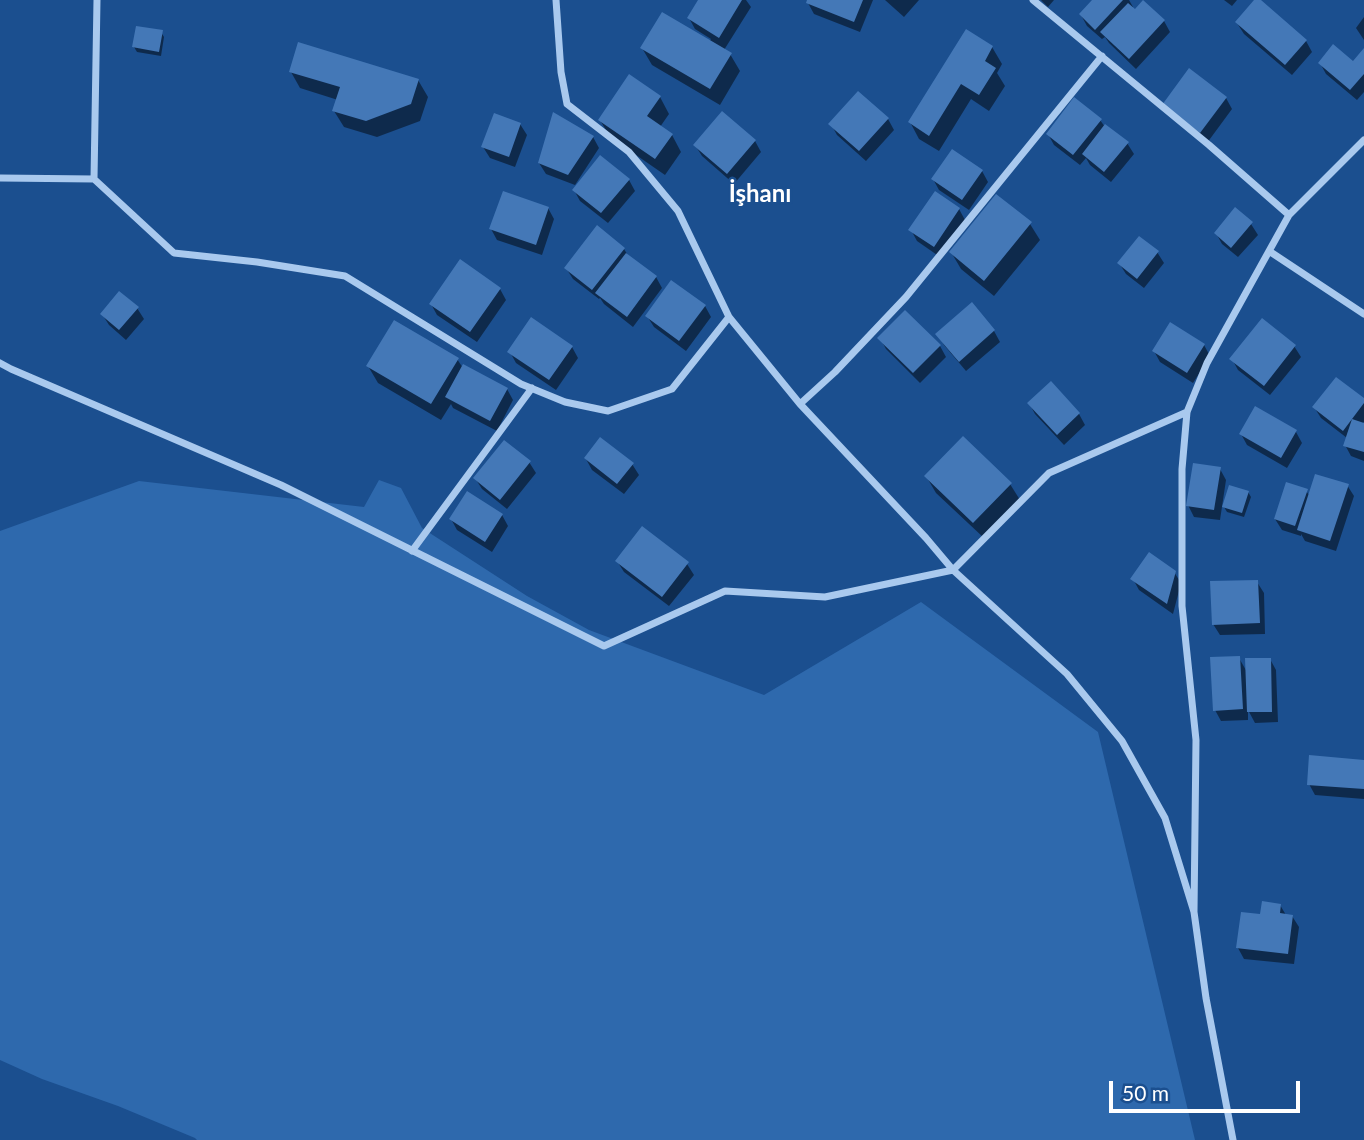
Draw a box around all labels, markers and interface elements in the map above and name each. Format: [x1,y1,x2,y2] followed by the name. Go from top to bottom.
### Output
[729,180,791,208] district label: İşhanı
[1112,1066,1303,1110] scale bar
[1122,1080,1169,1105] text: 50 m

